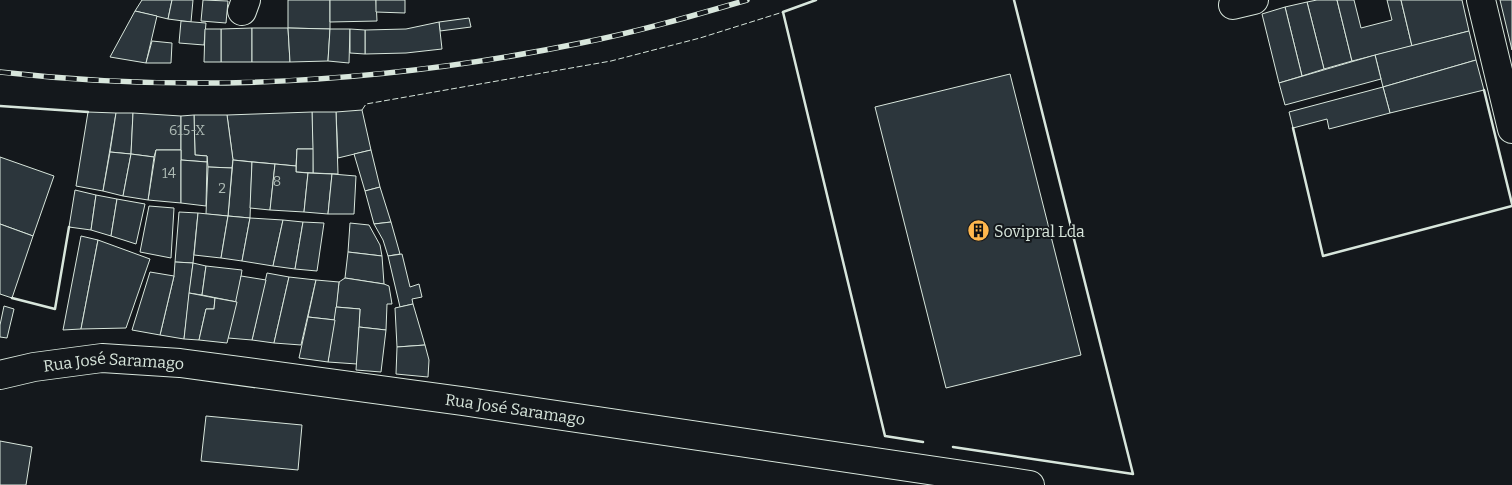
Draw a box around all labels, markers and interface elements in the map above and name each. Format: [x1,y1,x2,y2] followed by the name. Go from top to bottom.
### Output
[169,122,205,139] house number: 615-X
[162,165,176,182] house number: 14
[273,173,281,190] house number: 8
[218,180,226,197] house number: 2
[966,219,990,243] building icon: Sovipral Lda
[994,222,1085,241] place label: Sovipral Lda
[42,348,185,375] street label: Rua José Saramago
[444,389,587,429] street label: Rua José Saramago

